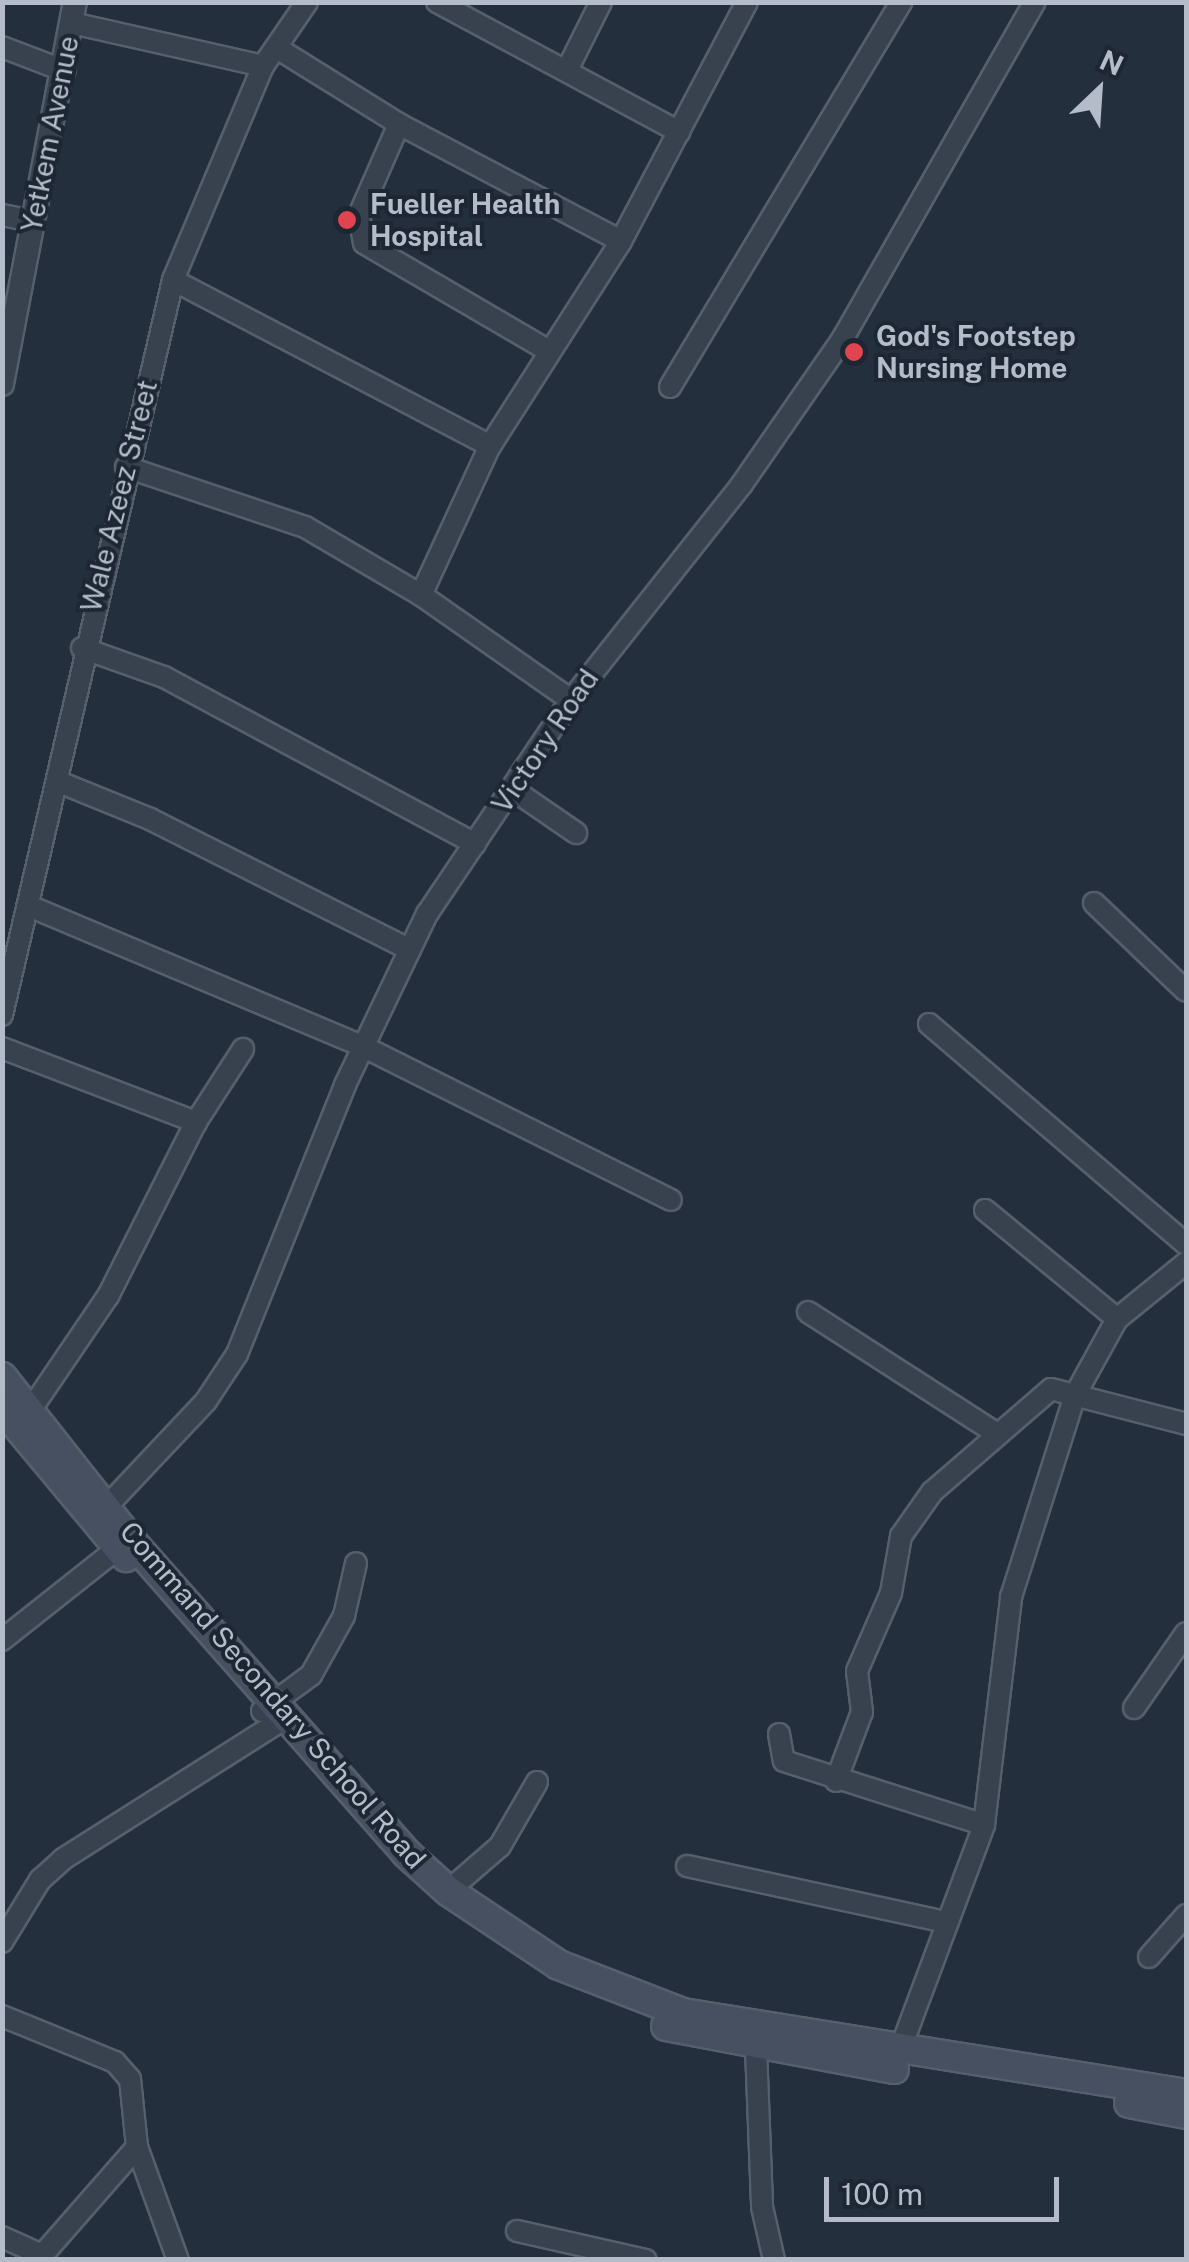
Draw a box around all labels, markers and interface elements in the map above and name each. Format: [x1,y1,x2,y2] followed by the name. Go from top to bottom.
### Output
[14,33,86,235] street label: Yetkem Avenue
[1049,40,1149,140] north arrow
[1095,43,1129,82] text: N
[370,187,560,253] place label: Fueller Health Hospital
[334,207,360,233] marker: Fueller Health Hospital
[876,319,1076,385] place label: God's Footstep Nursing Home
[841,339,867,365] marker: God's Footstep Nursing Home
[74,376,164,616] street label: Wale Azeez Street
[485,663,605,819] street label: Victory Road
[113,1515,433,1875] street label: Command Secondary School Road
[829,2157,1064,2219] scale bar
[841,2176,923,2212] text: 100 m

